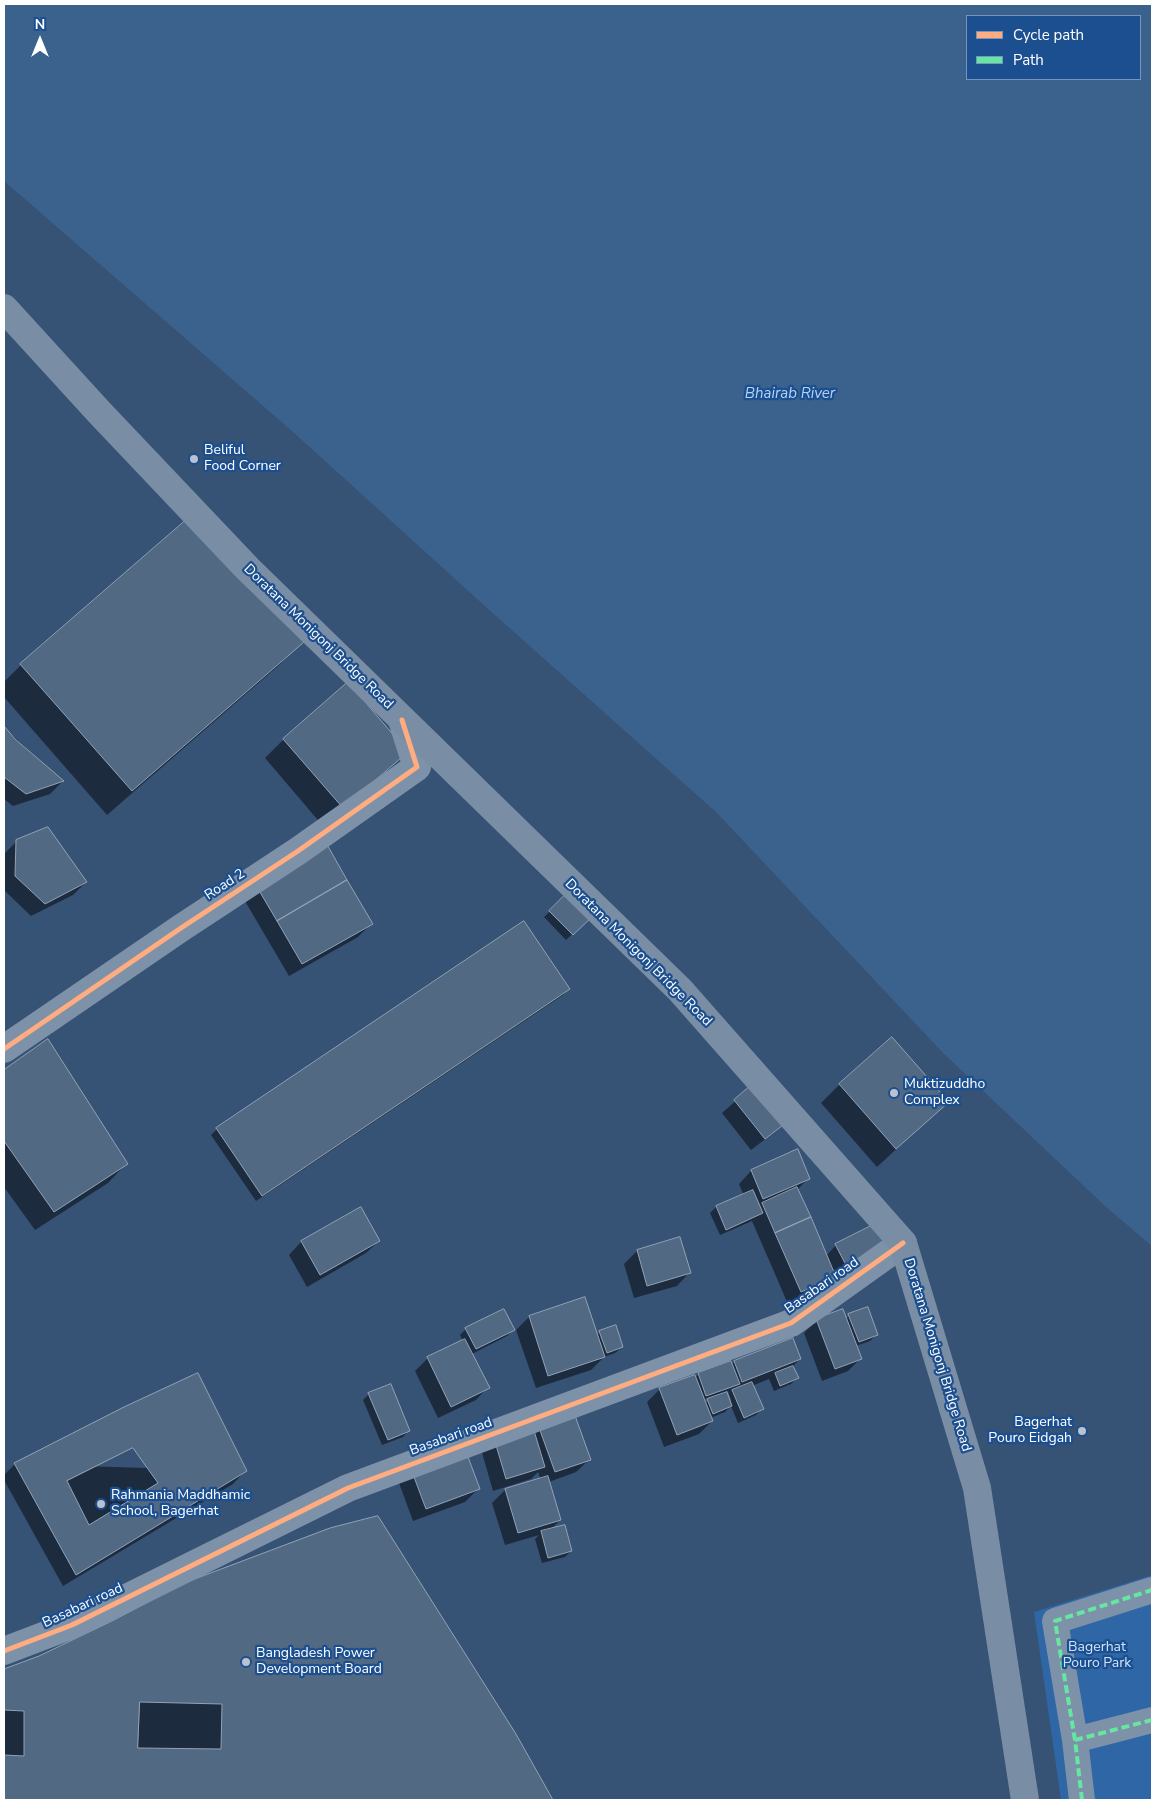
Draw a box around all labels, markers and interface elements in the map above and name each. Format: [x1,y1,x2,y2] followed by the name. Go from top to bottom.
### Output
[15,15,65,65] north arrow
[35,15,45,34] text: N
[966,15,1141,80] legend
[1013,25,1084,45] text: Cycle path
[1013,50,1044,70] text: Path
[745,385,835,403] water label: Bhairab River
[204,443,281,476] place label: Beliful Food Corner
[188,453,200,465] marker: Beliful Food Corner
[240,561,396,713] street label: Doratana Monigonj Bridge Road
[202,866,248,904] street label: Road 2
[561,876,715,1030] street label: Doratana Monigonj Bridge Road
[904,1077,985,1110] place label: Muktizuddho Complex
[888,1087,900,1099] marker: Muktizuddho Complex
[782,1254,862,1318] street label: Basabari road
[900,1256,974,1454] street label: Doratana Monigonj Bridge Road
[407,1414,495,1460] street label: Basabari road
[988,1415,1072,1448] place label: Bagerhat Pouro Eidgah
[1076,1425,1088,1437] marker: Bagerhat Pouro Eidgah
[111,1488,250,1520] place label: Rahmania Maddhamic School, Bagerhat
[95,1498,107,1510] marker: Rahmania Maddhamic School, Bagerhat
[40,1580,126,1632] street label: Basabari road
[1063,1640,1131,1672] park label: Bagerhat Pouro Park
[256,1646,382,1678] place label: Bangladesh Power Development Board
[240,1656,252,1668] marker: Bangladesh Power Development Board

